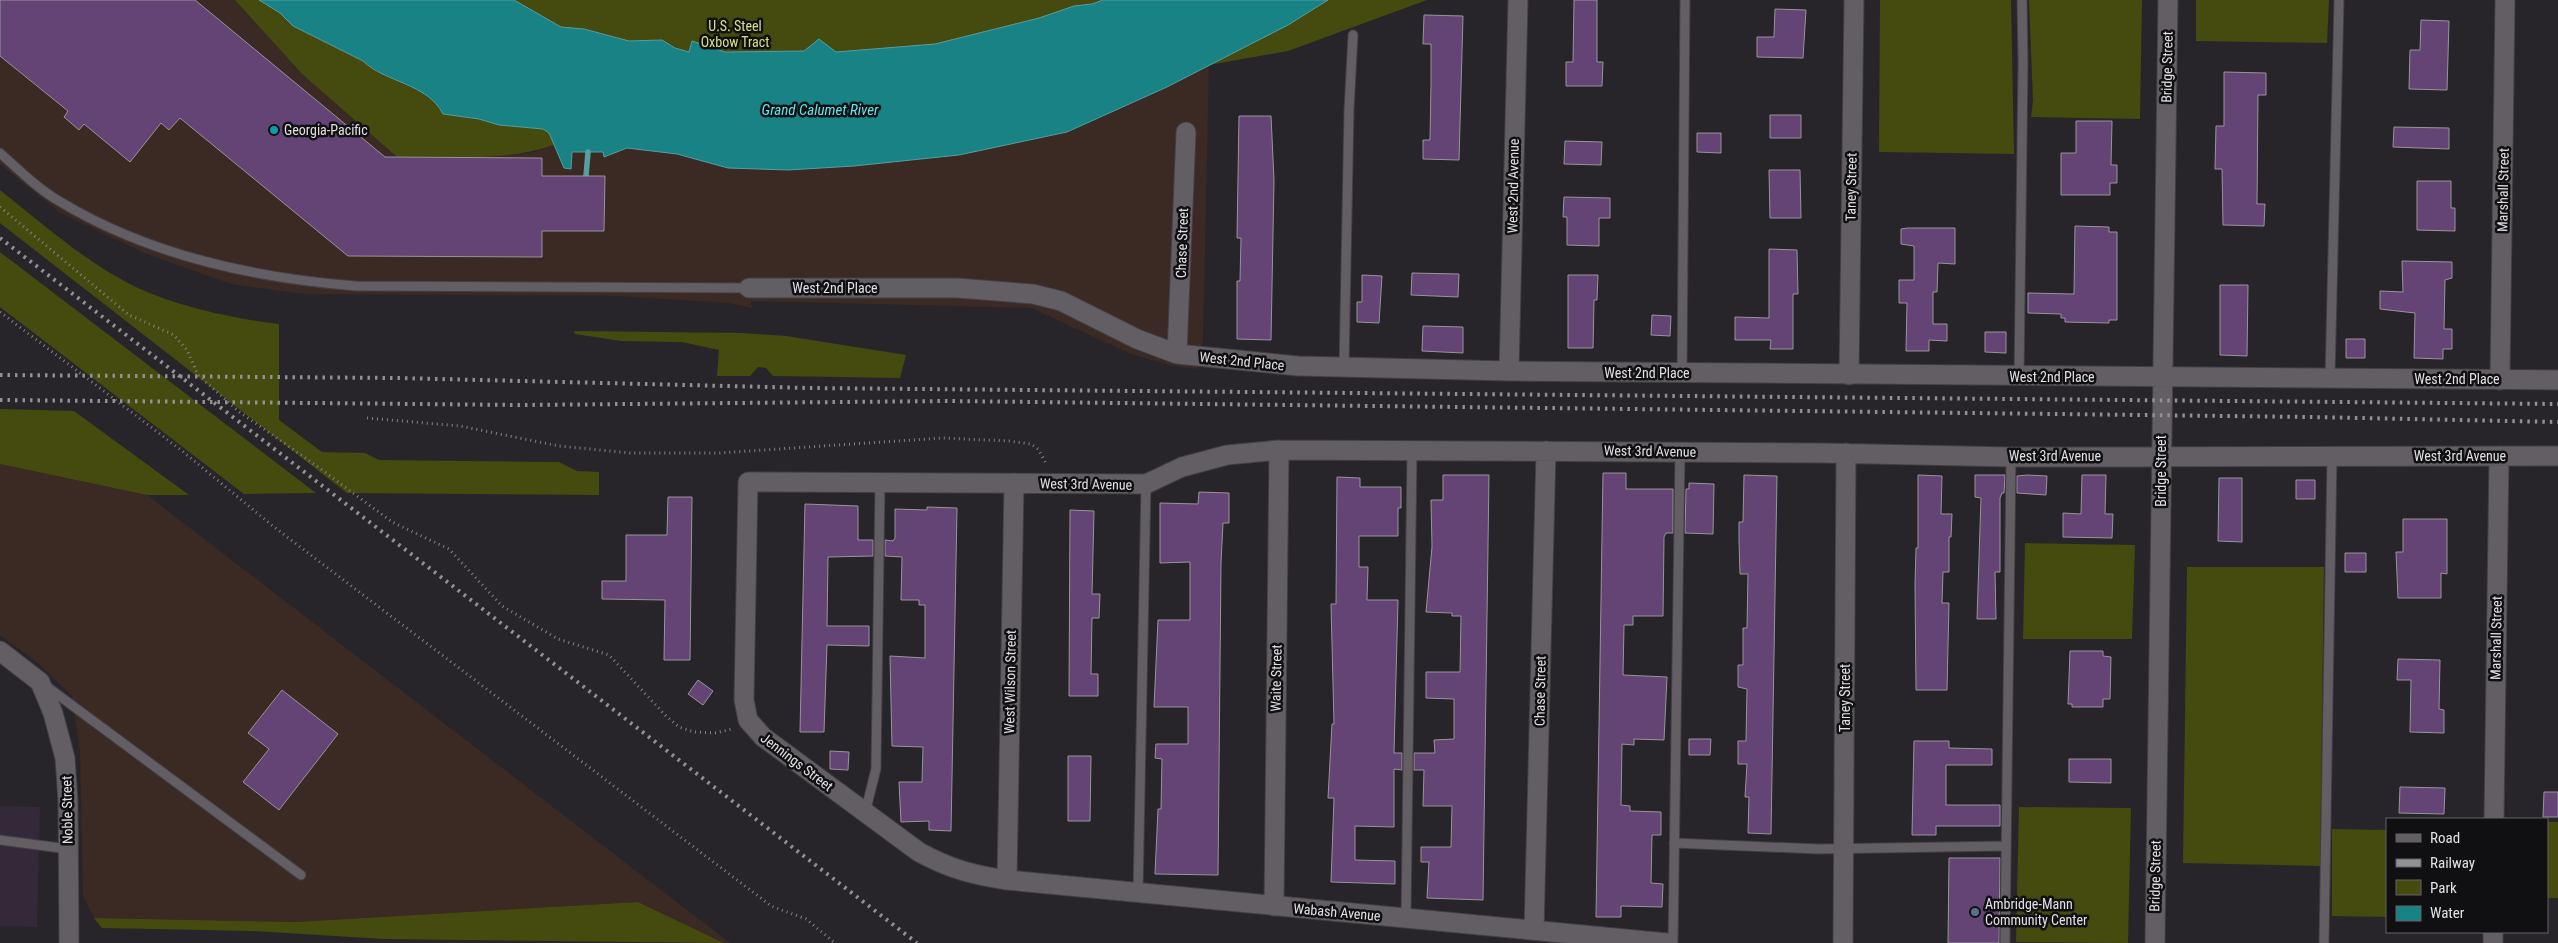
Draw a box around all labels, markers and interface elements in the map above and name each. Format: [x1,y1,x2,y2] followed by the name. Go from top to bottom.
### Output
[701,18,769,50] park label: U.S. Steel Oxbow Tract
[2158,31,2176,103] street label: Bridge Street
[762,101,879,119] water label: Grand Calumet River
[284,122,368,138] place label: Georgia-Pacific
[268,124,280,136] marker: Georgia-Pacific
[1504,138,1522,234] street label: West 2nd Avenue
[2494,148,2512,232] street label: Marshall Street
[1842,153,1860,221] street label: Taney Street
[1173,208,1191,278] street label: Chase Street
[792,280,878,296] street label: West 2nd Place
[1199,349,1286,373] street label: West 2nd Place
[1604,365,1690,381] street label: West 2nd Place
[2009,369,2095,385] street label: West 2nd Place
[2414,371,2500,387] street label: West 2nd Place
[2153,435,2169,507] street label: Bridge Street
[1604,442,1697,460] street label: West 3rd Avenue
[2009,448,2102,464] street label: West 3rd Avenue
[2414,448,2507,464] street label: West 3rd Avenue
[1040,475,1133,493] street label: West 3rd Avenue
[2487,596,2505,680] street label: Marshall Street
[1001,630,1019,734] street label: West Wilson Street
[1267,644,1285,712] street label: Waite Street
[1531,656,1549,726] street label: Chase Street
[1837,664,1853,732] street label: Taney Street
[758,730,836,794] street label: Jennings Street
[58,776,76,844] street label: Noble Street
[2386,818,2548,933] legend
[2430,829,2460,847] text: Road
[2146,840,2164,912] street label: Bridge Street
[2430,854,2475,872] text: Railway
[2430,879,2457,897] text: Park
[1985,896,2087,928] place label: Ambridge-Mann Community Center
[1293,900,1382,924] street label: Wabash Avenue
[2430,904,2465,922] text: Water
[1969,906,1981,918] marker: Ambridge-Mann Community Center

